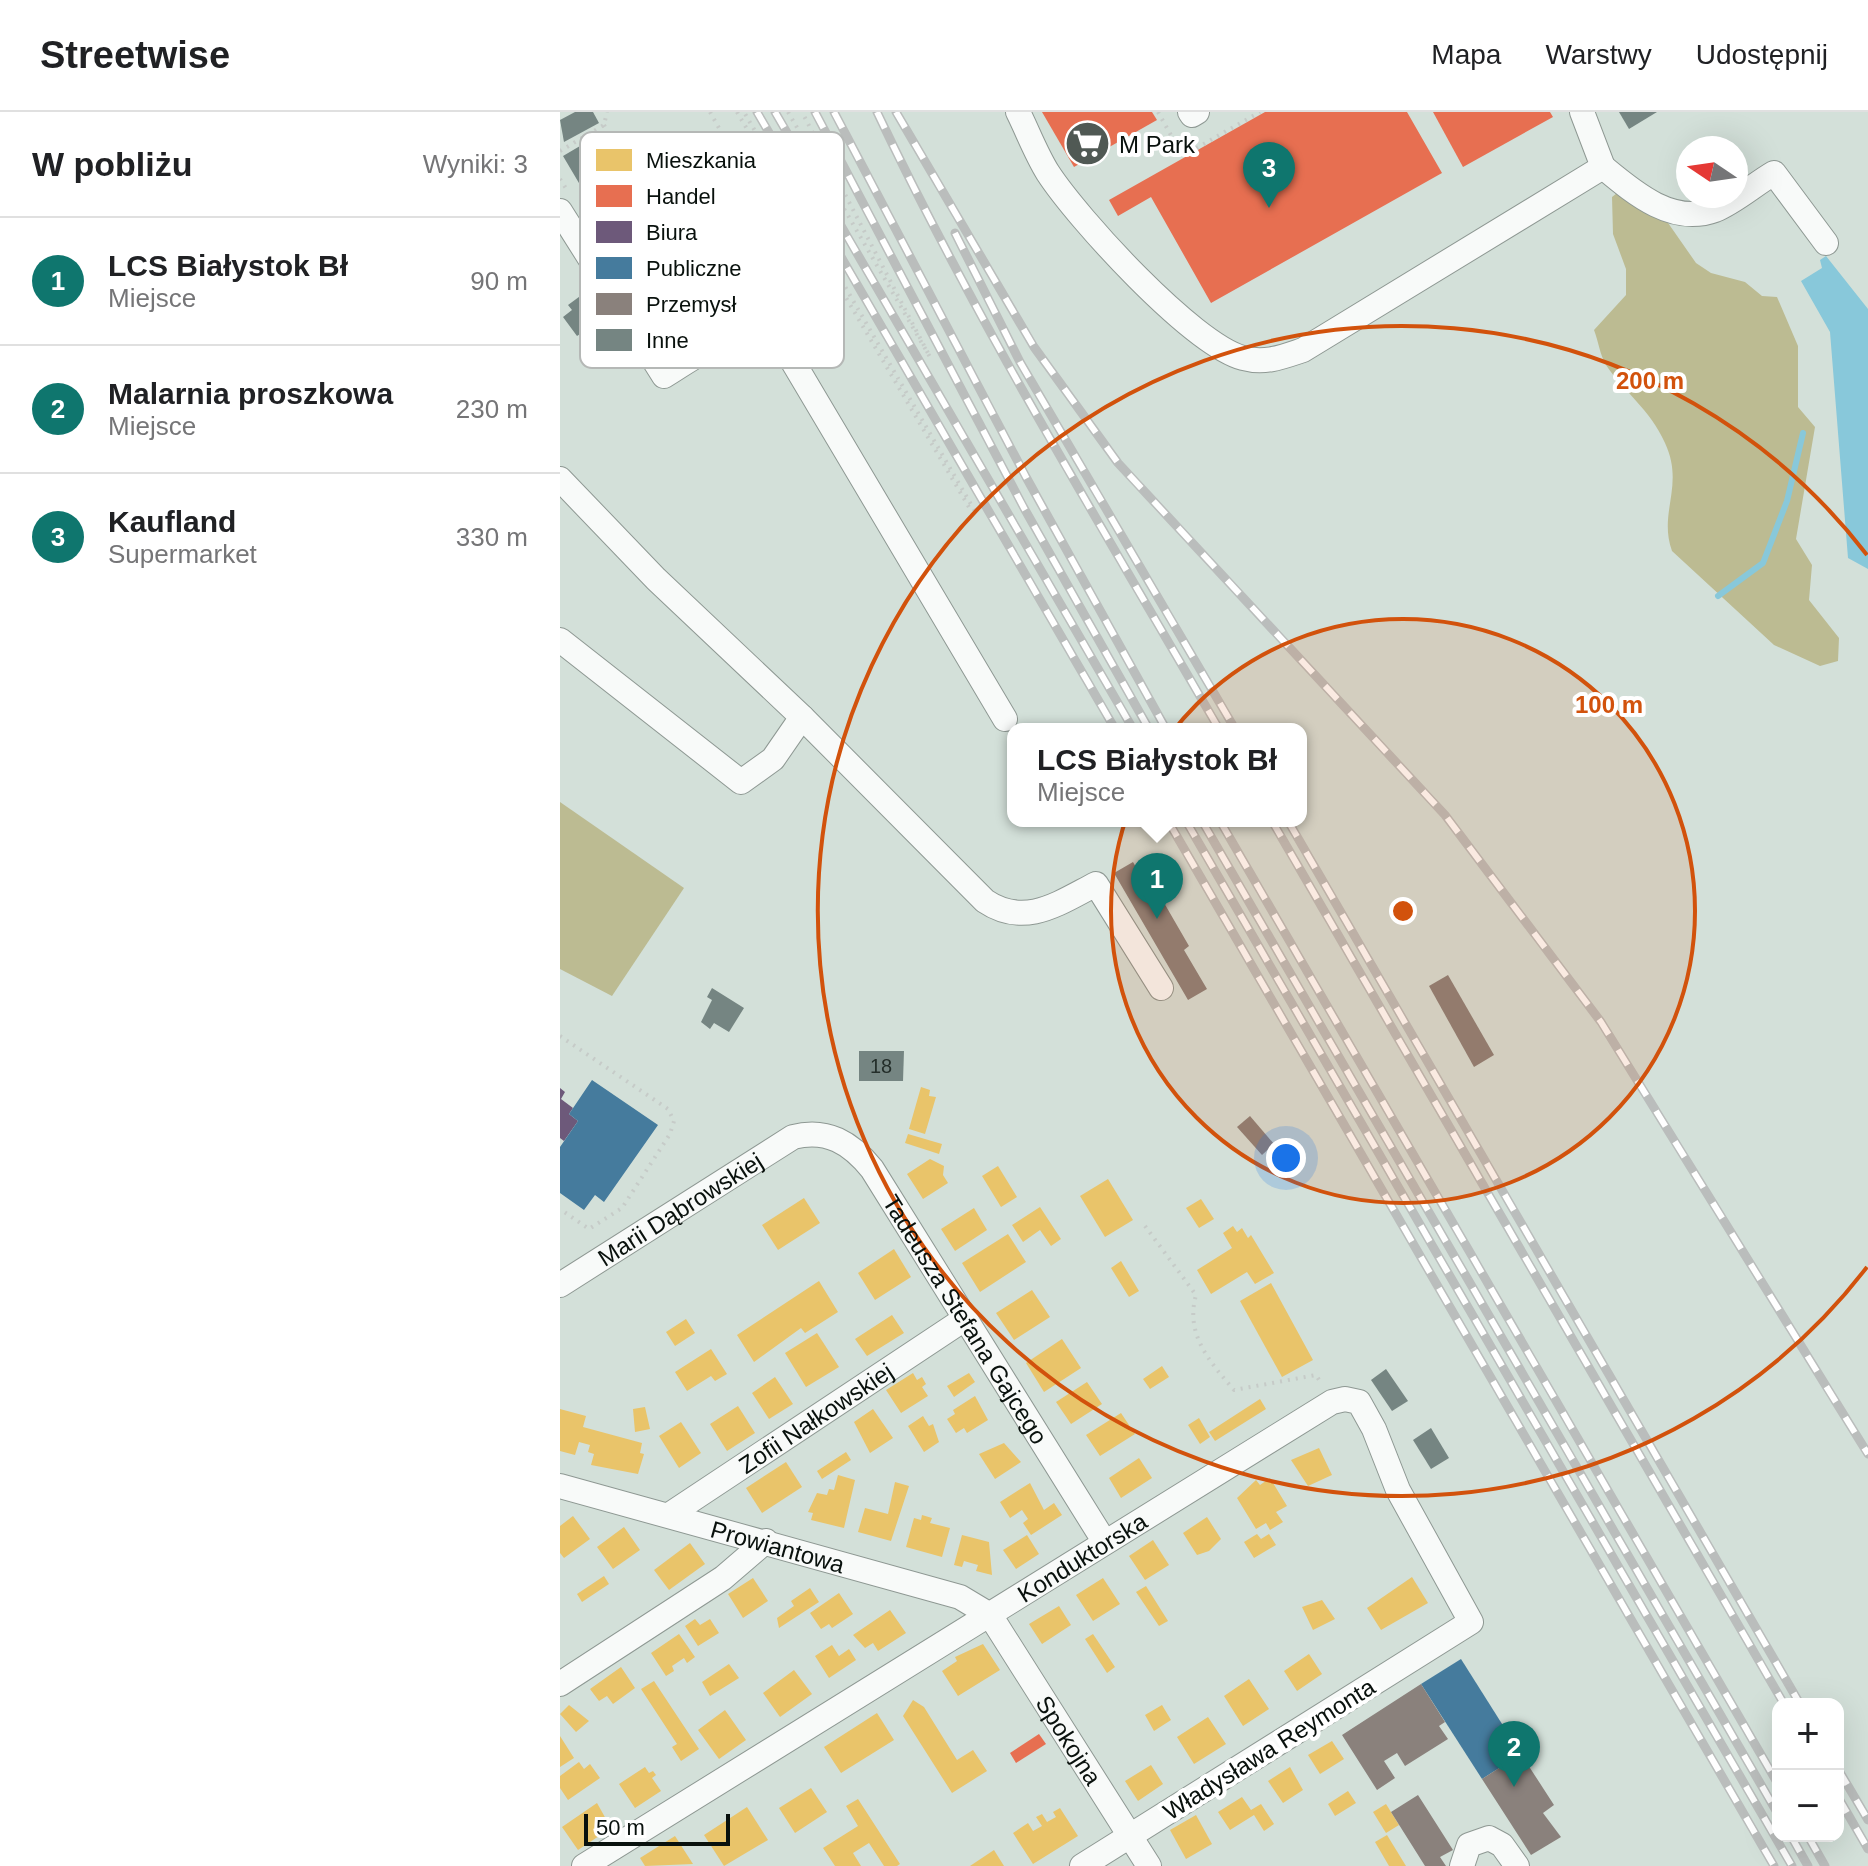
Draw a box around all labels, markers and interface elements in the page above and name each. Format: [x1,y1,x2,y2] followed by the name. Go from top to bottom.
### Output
[40,34,230,76] text: Streetwise
[1431,39,1501,70] text: Mapa
[1545,39,1652,70] text: Warstwy
[1696,39,1828,70] text: Udostępnij
[1064,120,1112,168] supermarket icon: M Park
[1119,131,1196,158] place label: M Park
[580,132,844,368] legend
[1676,136,1748,208] north arrow
[1243,142,1295,208] pin: 3
[32,145,193,183] text: W pobliżu
[646,148,757,173] text: Mieszkania
[423,149,528,179] text: Wyniki: 3
[646,184,716,209] text: Handel
[646,220,698,245] text: Biura
[108,249,348,282] text: LCS Białystok Bł
[646,256,741,281] text: Publiczne
[51,266,65,296] text: 1
[470,266,528,296] text: 90 m
[108,283,196,313] text: Miejsce
[646,292,737,317] text: Przemysł
[646,328,689,353] text: Inne
[1616,367,1684,394] text: 200 m
[108,377,393,410] text: Malarnia proszkowa
[51,394,65,424] text: 2
[456,394,528,424] text: 230 m
[108,411,196,441] text: Miejsce
[108,505,236,538] text: Kaufland
[51,522,65,552] text: 3
[456,522,528,552] text: 330 m
[108,539,257,569] text: Supermarket
[1575,691,1643,718] text: 100 m
[1007,723,1307,827] popup
[1037,743,1277,776] text: LCS Białystok Bł
[1037,777,1125,807] text: Miejsce
[1131,853,1183,919] pin: 1
[1389,897,1417,925] centre of rings
[870,1055,892,1077] house number: 18
[1266,1138,1306,1178] your location
[593,1147,767,1271] street label: Marii Dąbrowskiej
[878,1190,1053,1449] street label: Tadeusza Stefana Gajcego
[734,1357,898,1478] street label: Zofii Nałkowskiej
[1012,1507,1152,1607] street label: Konduktorska
[708,1515,848,1578] street label: Prowiantowa
[1158,1673,1380,1825] street label: Władysława Reymonta
[1031,1690,1108,1790] street label: Spokojna
[1772,1698,1844,1842] map controls
[1772,1698,1844,1770] button: +
[1488,1721,1540,1787] pin: 2
[1772,1770,1844,1842] button: −
[584,1810,730,1846] scale bar
[596,1815,645,1840] text: 50 m

